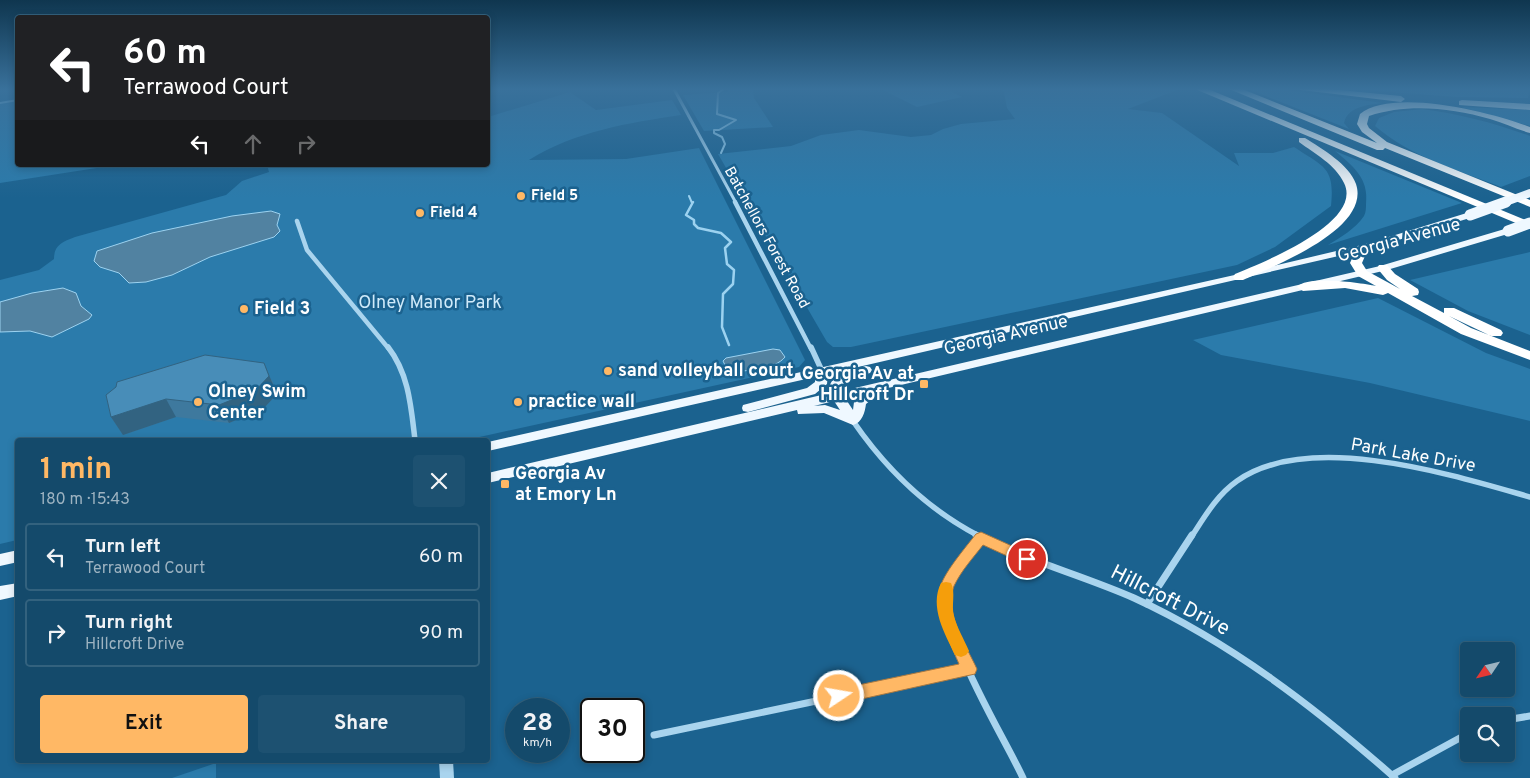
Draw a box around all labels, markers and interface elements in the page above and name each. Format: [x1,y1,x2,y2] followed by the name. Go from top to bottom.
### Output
[123,32,207,76] text: 60 m
[40,35,105,100] icon: left
[123,75,288,102] text: Terrawood Court
[186,130,214,158] icon: left
[239,130,267,158] icon: ahead
[292,130,320,158] icon: right
[719,164,813,312] street label: Batchellors Forest Road
[531,187,578,206] place label: Field 5
[515,190,527,202] marker: Field 5
[430,204,478,223] place label: Field 4
[414,207,426,219] marker: Field 4
[1335,213,1463,269] street label: Georgia Avenue
[358,292,502,315] park label: Olney Manor Park
[254,298,310,321] place label: Field 3
[238,303,250,315] marker: Field 3
[942,311,1070,361] street label: Georgia Avenue
[618,360,794,383] place label: sand volleyball court
[802,363,914,407] place label: Georgia Av at Hillcroft Dr
[602,365,614,377] marker: sand volleyball court
[918,378,930,390] marker: Georgia Av at Hillcroft Dr
[208,381,306,425] place label: Olney Swim Center
[528,391,635,414] place label: practice wall
[192,396,204,408] marker: Olney Swim Center
[512,396,524,408] marker: practice wall
[1349,434,1477,478] street label: Park Lake Drive
[40,452,112,489] text: 1 min
[413,455,465,507] button: close
[515,463,617,507] place label: Georgia Av at Emory Ln
[499,478,511,490] marker: Georgia Av at Emory Ln
[40,490,130,510] text: 180 m · 15:43
[85,535,161,559] text: Turn left
[1006,538,1048,580] pin
[42,543,70,571] icon: left
[419,545,463,569] text: 60 m
[1013,545,1041,573] icon: arrive
[85,559,205,579] text: Terrawood Court
[1106,559,1234,643] street label: Hillcroft Drive
[85,611,173,635] text: Turn right
[42,619,70,647] icon: right
[419,621,463,645] text: 90 m
[85,635,184,655] text: Hillcroft Drive
[1460,642,1515,698] north arrow
[1460,642,1515,762] map controls
[812,669,864,721] position arrow
[40,695,248,753] button: Exit
[258,695,465,753] button: Share
[580,698,645,763] speed limit sign: 30
[1460,707,1515,762] button: search
[522,708,553,740] text: 28
[523,735,552,751] text: km/h

